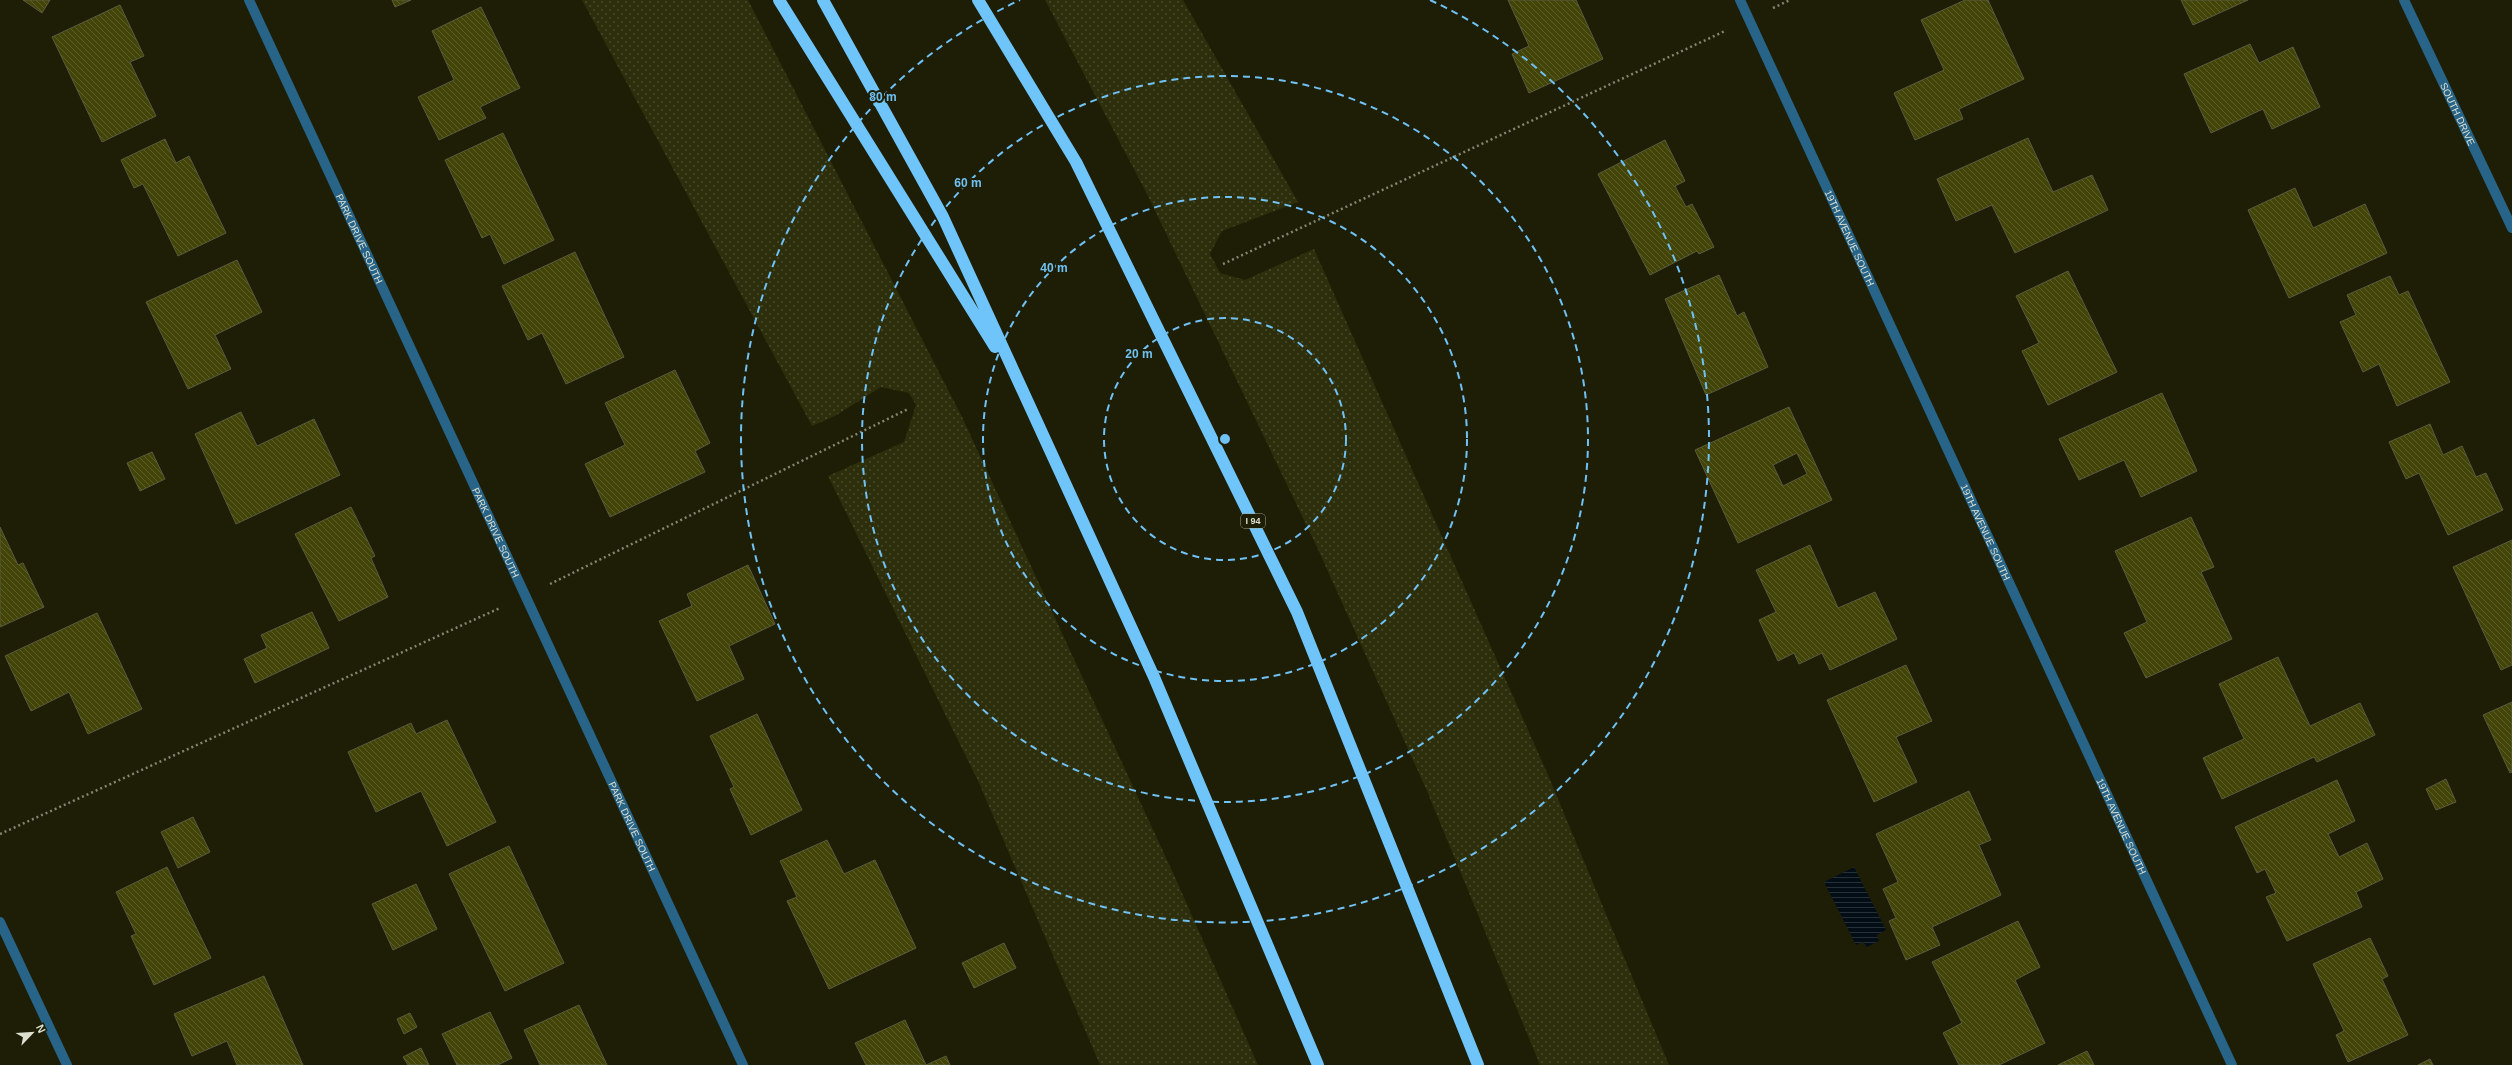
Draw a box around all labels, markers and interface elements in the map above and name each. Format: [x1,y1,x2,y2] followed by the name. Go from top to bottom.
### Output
[2438,81,2478,147] street label: SOUTH DRIVE
[869,90,897,104] text: 80 m
[954,176,982,190] text: 60 m
[1823,188,1877,288] street label: 19TH AVENUE SOUTH
[334,192,385,285] street label: PARK DRIVE SOUTH
[1040,261,1068,275] text: 40 m
[1125,347,1153,361] text: 20 m
[1218,432,1232,446] centre of rings
[1959,482,2013,582] street label: 19TH AVENUE SOUTH
[470,486,522,579] street label: PARK DRIVE SOUTH
[1241,514,1265,528] road number: I 94
[2095,776,2149,876] street label: 19TH AVENUE SOUTH
[607,780,658,873] street label: PARK DRIVE SOUTH
[12,1013,52,1053] north arrow
[34,1023,48,1035] text: N

